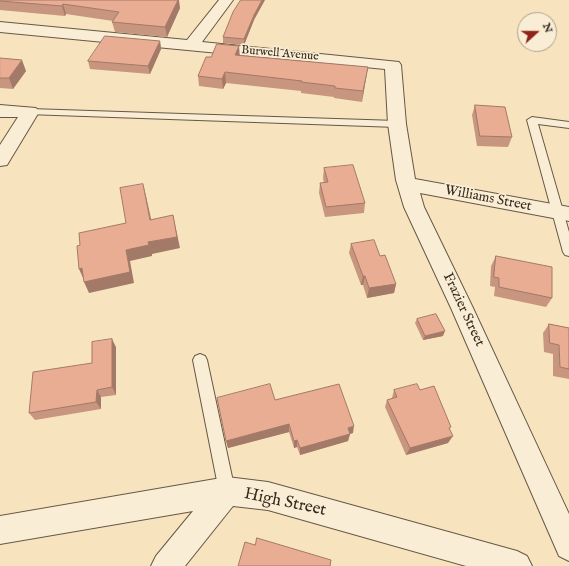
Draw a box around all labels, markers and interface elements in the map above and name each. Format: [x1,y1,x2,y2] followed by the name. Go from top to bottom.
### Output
[517,12,557,52] north arrow
[539,21,556,35] text: N
[241,43,319,65] street label: Burwell Avenue
[443,182,533,216] street label: Williams Street
[439,270,487,350] street label: Frazier Street
[242,484,328,522] street label: High Street

